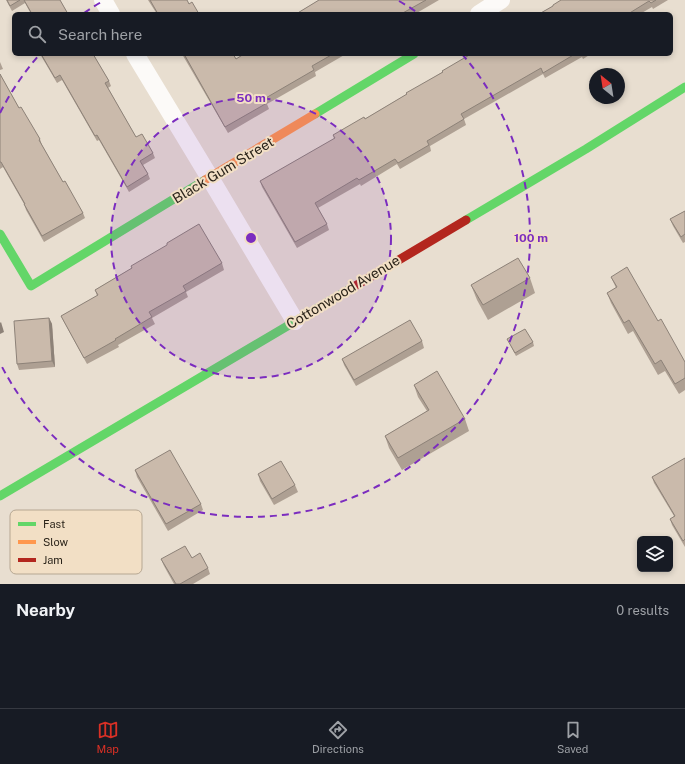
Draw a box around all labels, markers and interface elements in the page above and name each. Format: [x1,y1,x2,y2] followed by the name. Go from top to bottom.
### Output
[12,12,673,56] search box
[26,23,48,45] icon: search
[58,26,142,43] text: Search here
[589,68,625,104] north arrow
[236,91,266,105] text: 50 m
[170,134,276,206] street label: Black Gum Street
[244,231,258,245] centre of rings
[514,231,548,245] text: 100 m
[283,252,403,332] street label: Cottonwood Avenue
[10,510,142,574] legend
[43,518,65,530] text: Fast
[43,536,69,548] text: Slow
[637,536,673,572] map controls
[637,536,673,572] button: layers
[43,554,63,566] text: Jam
[16,600,75,620] text: Nearby
[616,603,669,618] text: 0 results
[97,719,119,755] tab: Map
[312,719,364,755] tab: Directions
[557,719,588,755] tab: Saved

